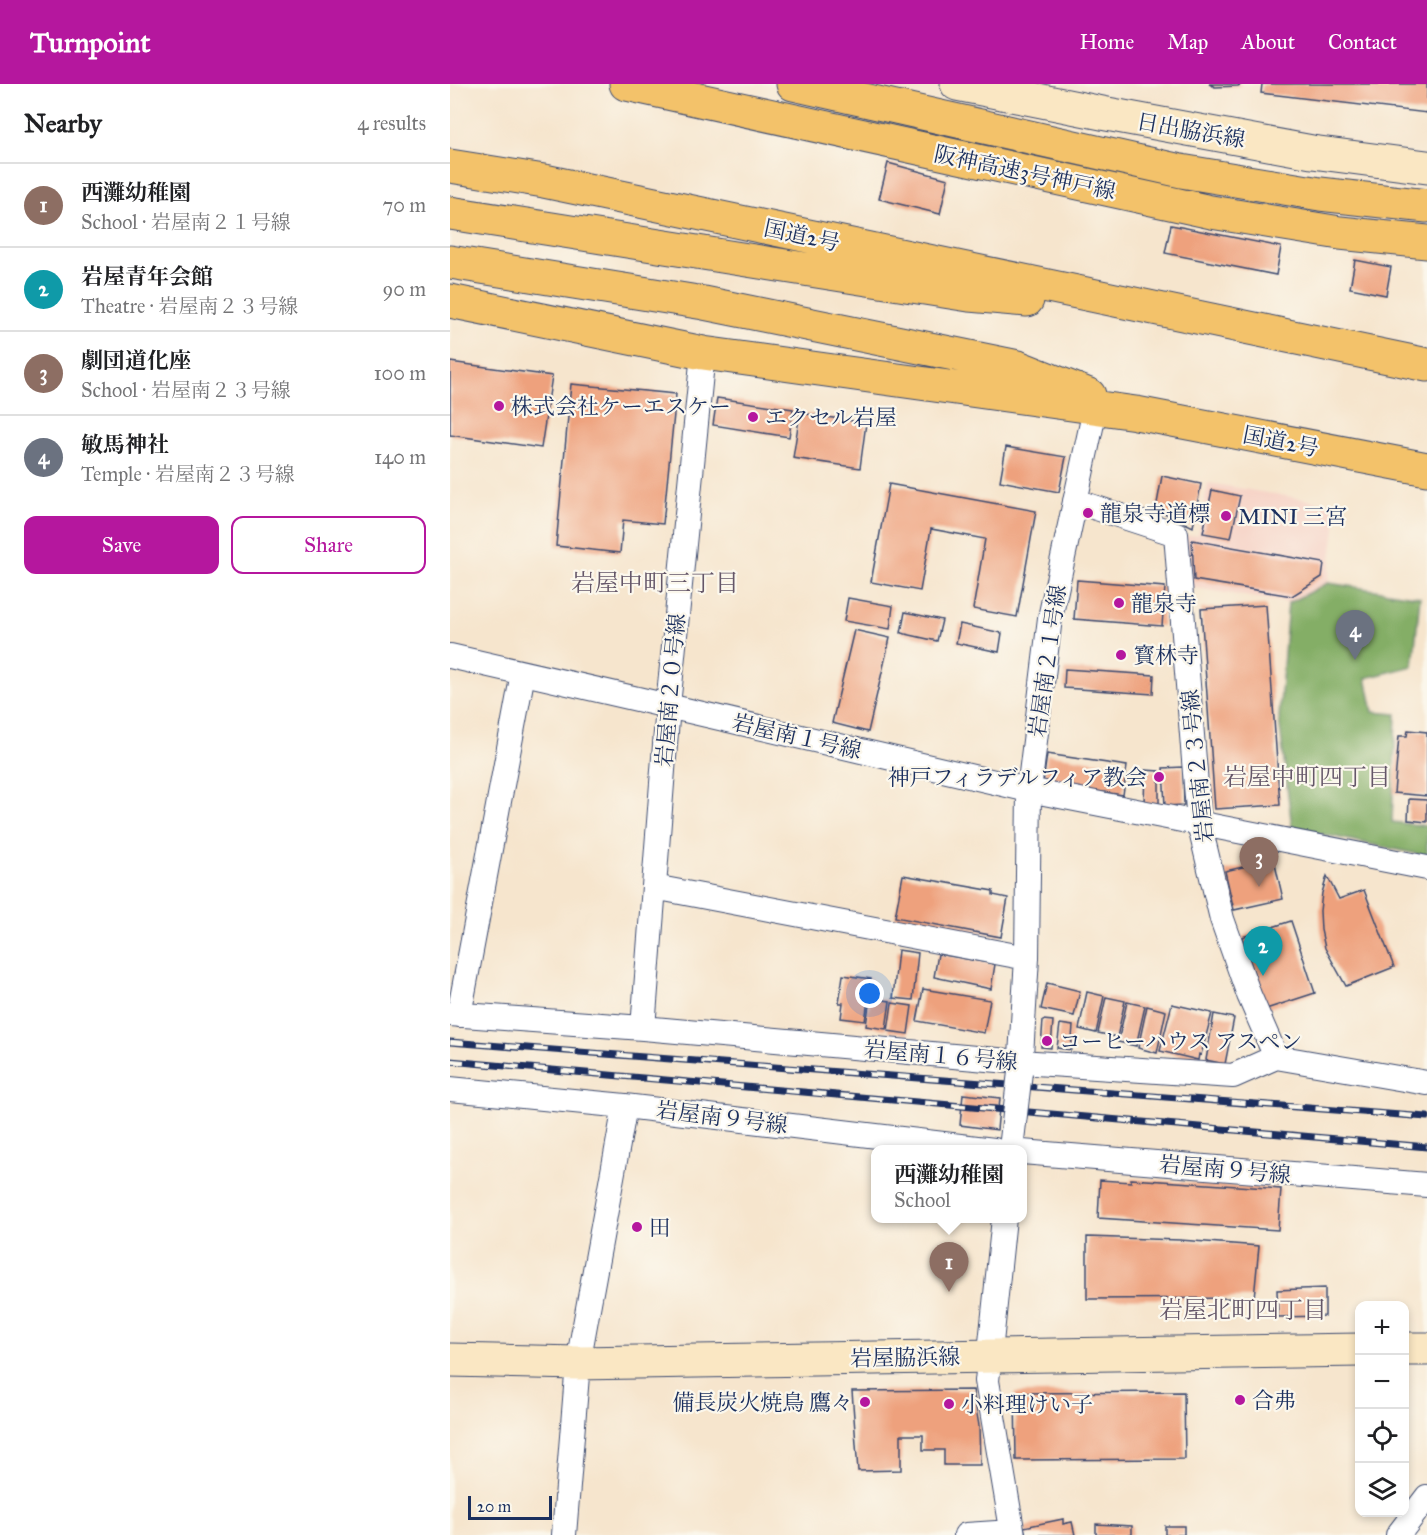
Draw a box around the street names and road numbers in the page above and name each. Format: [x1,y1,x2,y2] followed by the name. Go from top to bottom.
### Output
[1134,108,1247,153] street label: 日出脇浜線
[932,140,1118,205] street label: 阪神高速3号神戸線
[761,214,842,257] street label: 国道2号
[1241,421,1321,462] street label: 国道2号
[1023,583,1072,739] street label: 岩屋南２１号線
[650,612,691,768] street label: 岩屋南２０号線
[1176,688,1219,844] street label: 岩屋南２３号線
[730,708,864,764] street label: 岩屋南１号線
[863,1035,1019,1076] street label: 岩屋南１６号線
[655,1096,789,1139] street label: 岩屋南９号線
[1158,1150,1292,1189] street label: 岩屋南９号線
[850,1343,960,1372] street label: 岩屋脇浜線

